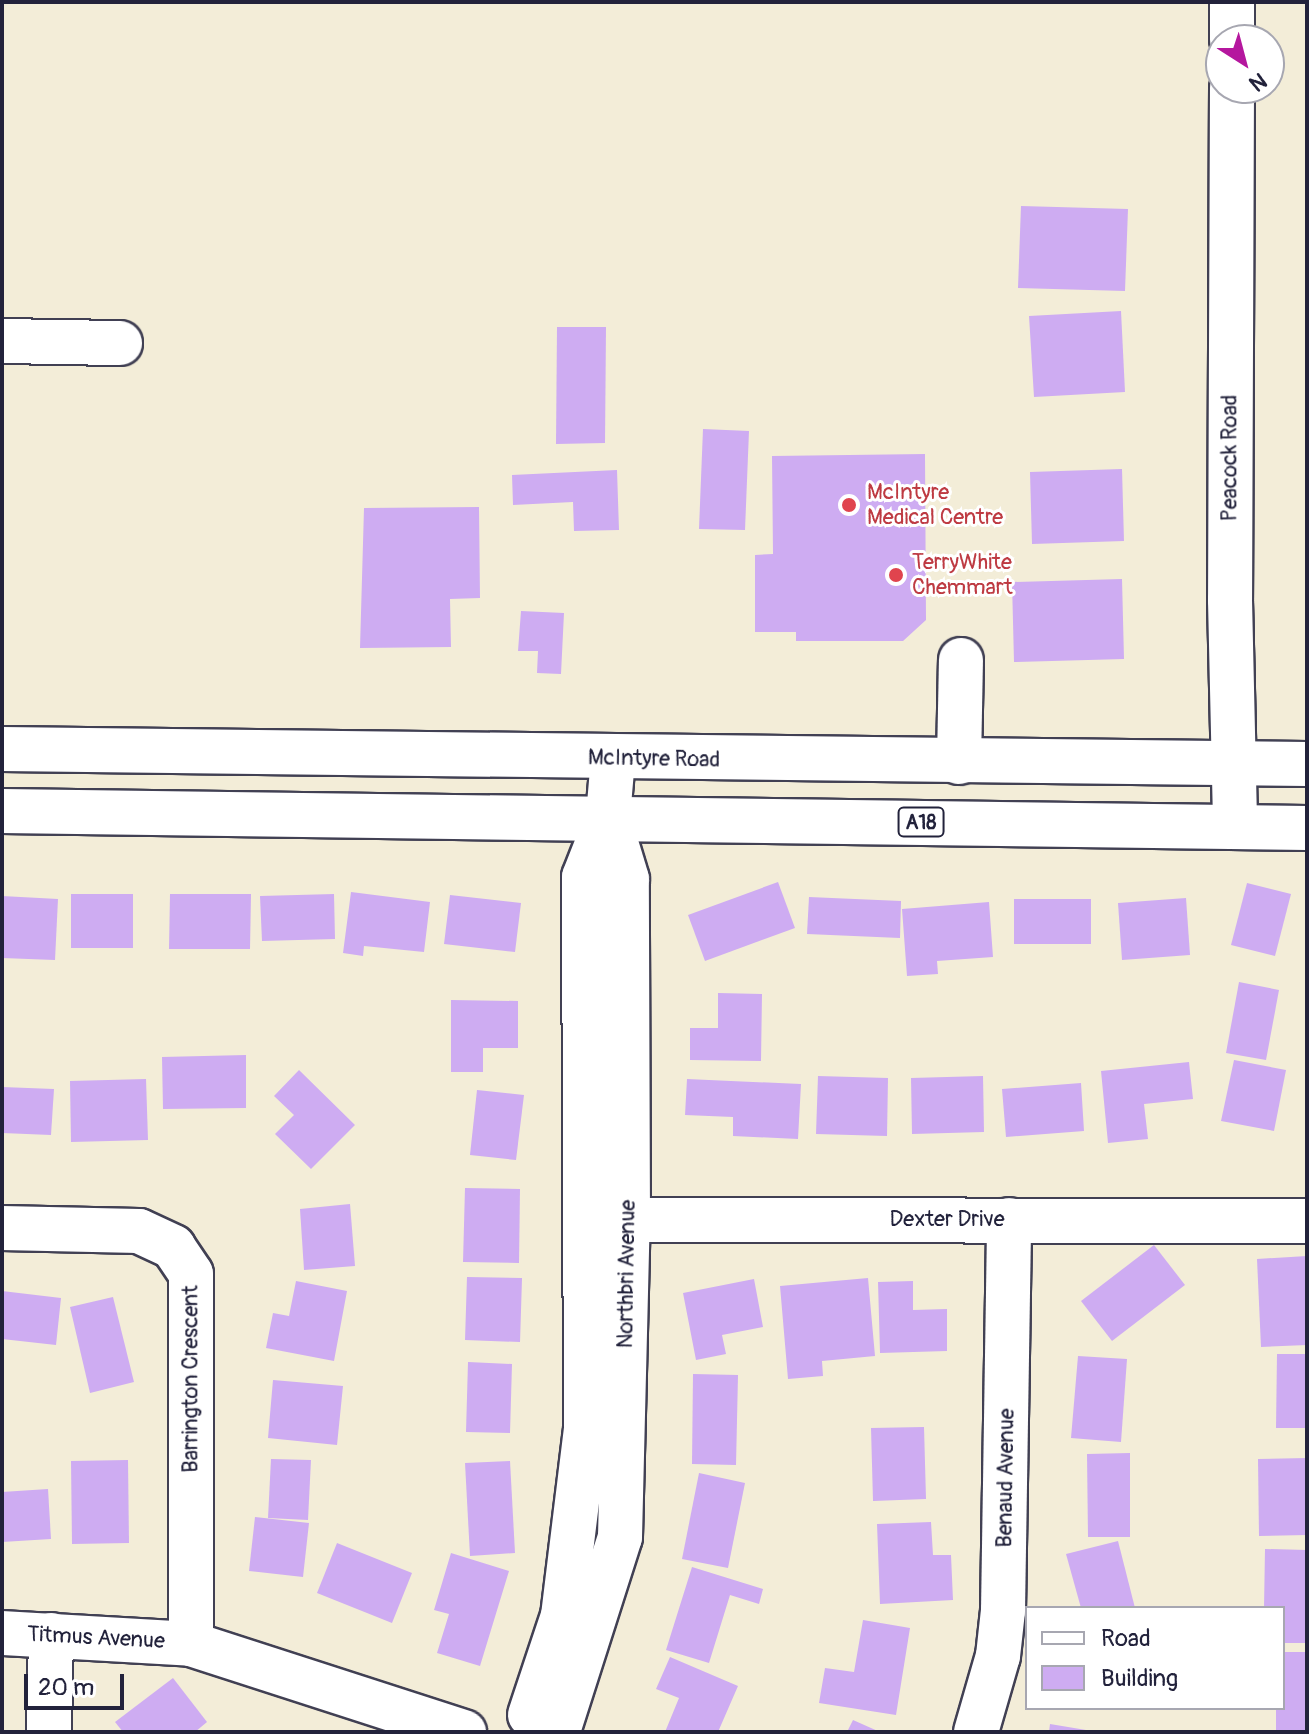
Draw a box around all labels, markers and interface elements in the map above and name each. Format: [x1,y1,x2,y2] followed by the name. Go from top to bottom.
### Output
[1205,24,1285,104] north arrow
[1244,66,1272,97] text: N
[1217,395,1243,521] street label: Peacock Road
[867,479,1003,530] place label: McIntyre Medical Centre
[838,494,860,516] marker: McIntyre Medical Centre
[912,549,1013,600] place label: TerryWhite Chemmart
[887,566,905,584] marker: TerryWhite Chemmart
[588,745,720,773] street label: McIntyre Road
[897,806,945,838] road number: A18
[613,1199,641,1349] street label: Northbri Avenue
[890,1207,1004,1233] street label: Dexter Drive
[178,1285,204,1473] street label: Barrington Crescent
[992,1408,1020,1548] street label: Benaud Avenue
[1025,1606,1285,1710] legend
[26,1621,166,1655] street label: Titmus Avenue
[1101,1624,1151,1653] text: Road
[28,1658,128,1708] scale bar
[1101,1664,1178,1693] text: Building
[38,1673,94,1702] text: 20 m

